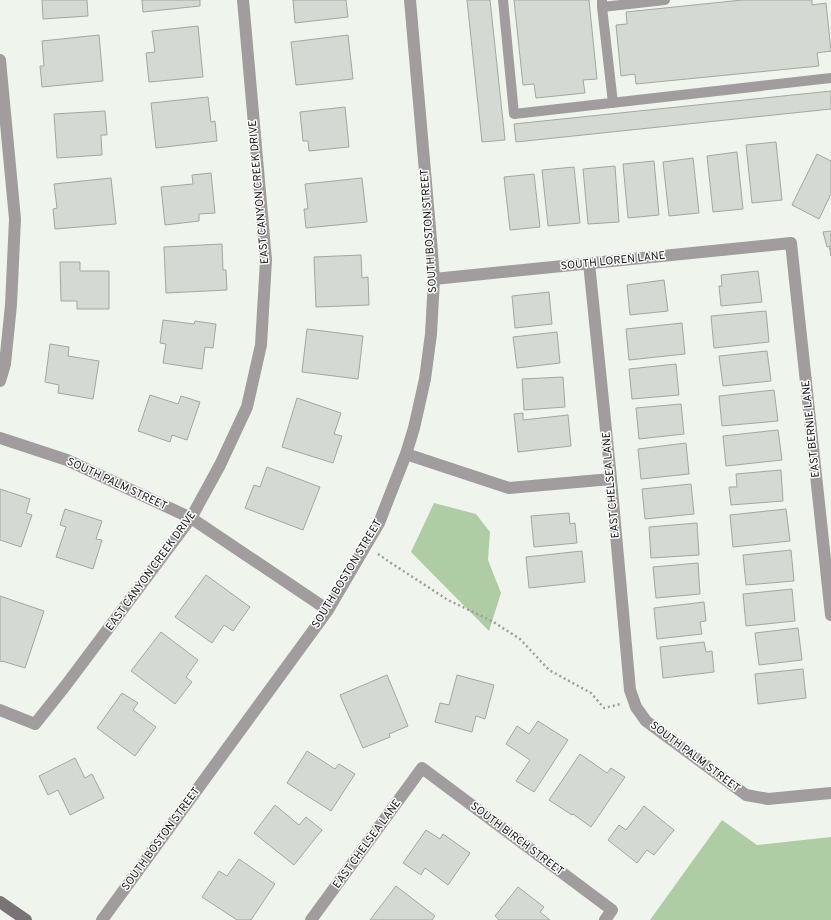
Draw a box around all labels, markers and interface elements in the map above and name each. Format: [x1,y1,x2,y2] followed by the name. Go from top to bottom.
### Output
[246,119,272,265] street label: EAST CANYON CREEK DRIVE
[418,169,440,293] street label: SOUTH BOSTON STREET
[560,249,666,273] street label: SOUTH LOREN LANE
[799,380,823,478] street label: EAST BERNIE LANE
[599,431,623,539] street label: EAST CHELSEA LANE
[65,455,169,513] street label: SOUTH PALM STREET
[103,508,199,634] street label: EAST CANYON CREEK DRIVE
[309,517,385,631] street label: SOUTH BOSTON STREET
[647,719,743,795] street label: SOUTH PALM STREET
[119,785,203,893] street label: SOUTH BOSTON STREET
[330,797,404,891] street label: EAST CHELSEA LANE
[468,799,566,879] street label: SOUTH BIRCH STREET

